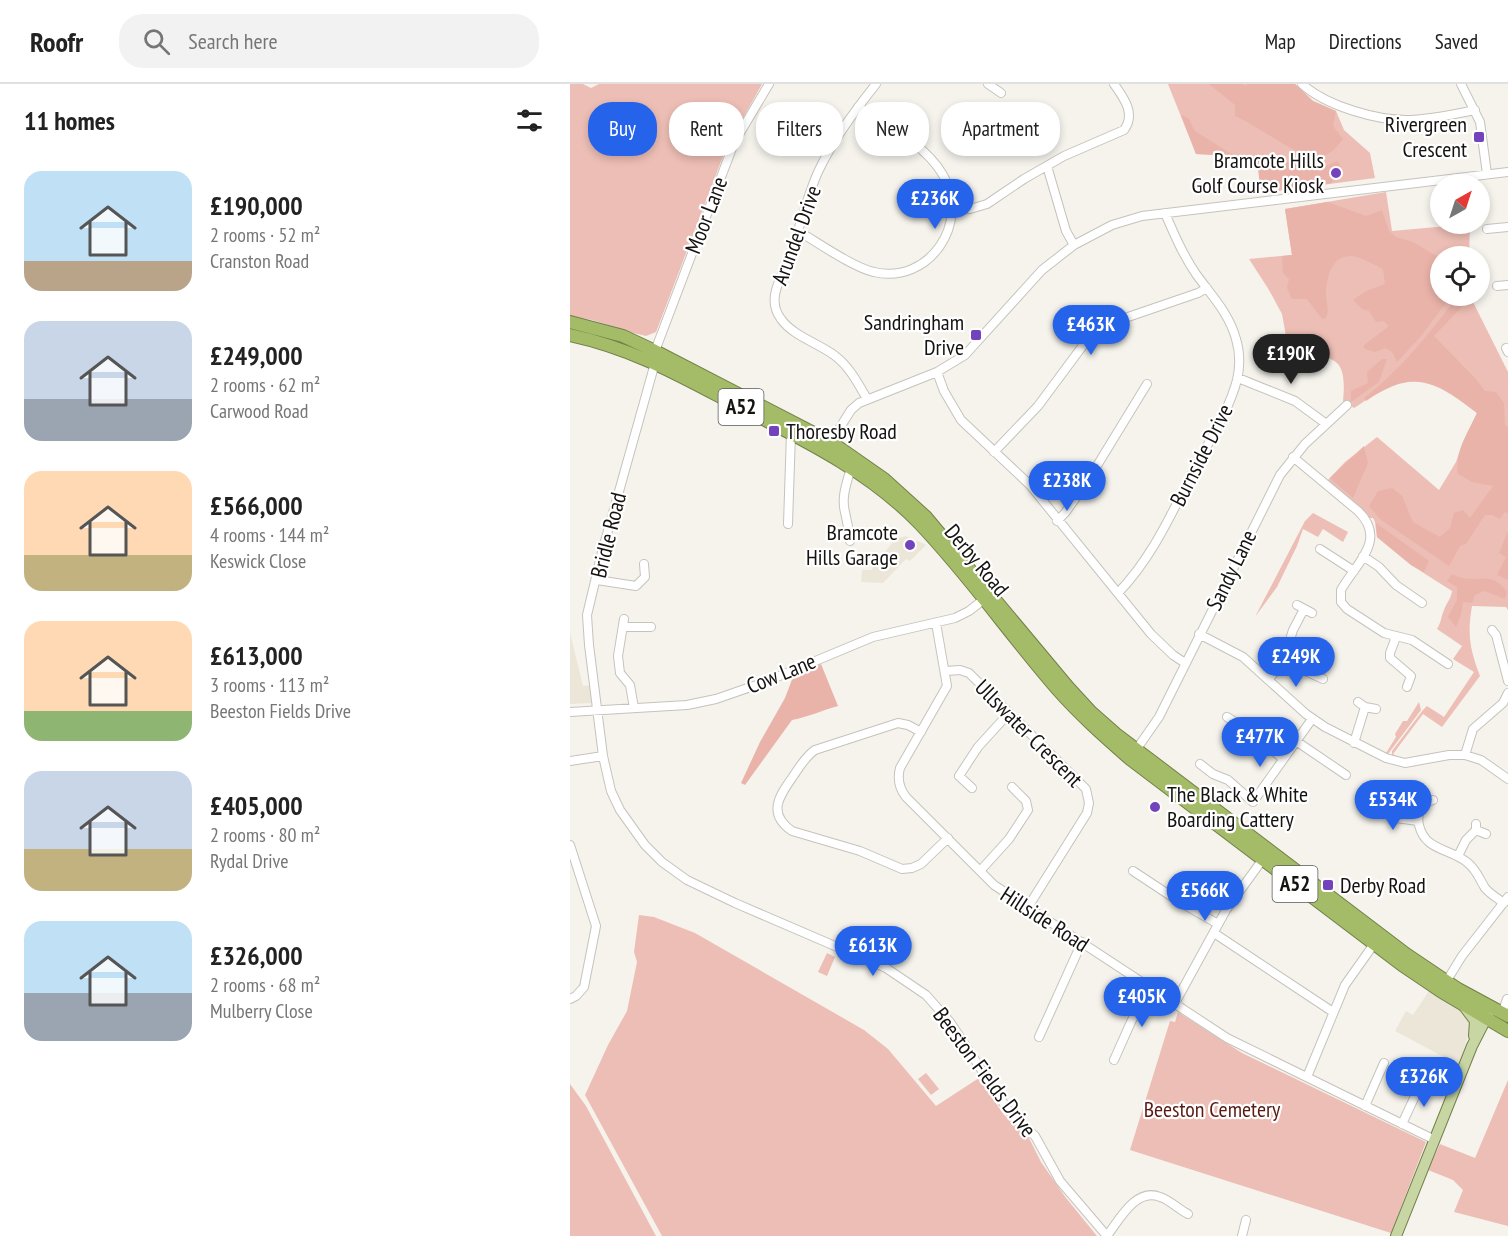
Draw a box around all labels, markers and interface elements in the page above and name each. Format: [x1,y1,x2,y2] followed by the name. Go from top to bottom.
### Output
[119,14,539,68] search box
[30,23,83,60] text: Roofr
[140,25,173,58] icon: search
[188,27,278,55] text: Search here
[1265,28,1296,55] text: Map
[1329,28,1402,55] text: Directions
[1435,28,1478,55] text: Saved
[588,102,657,156] chip: Buy
[669,102,744,156] chip: Rent
[756,102,843,156] chip: Filters
[855,102,929,156] chip: New
[941,102,1060,156] chip: Apartment
[24,104,115,137] text: 11 homes
[513,104,546,137] icon: filters
[1385,110,1467,163] place label: Rivergreen Crescent
[1472,130,1486,144] marker: Rivergreen Crescent
[1191,146,1324,199] place label: Bramcote Hills Golf Course Kiosk
[1329,166,1343,180] marker: Bramcote Hills Golf Course Kiosk
[679,173,733,257] street label: Moor Lane
[1430,174,1490,234] north arrow
[1430,174,1490,306] map controls
[893,179,977,230] pin: £236K
[765,181,827,289] street label: Arundel Drive
[911,185,959,211] text: £236K
[210,189,303,222] text: £190,000
[72,195,144,267] icon: home
[210,222,320,248] text: 2 rooms · 52 m²
[1430,246,1490,306] button: locate
[210,248,309,274] text: Cranston Road
[1049,305,1133,356] pin: £463K
[864,308,964,361] place label: Sandringham Drive
[1067,311,1115,337] text: £463K
[969,328,983,342] marker: Sandringham Drive
[1249,334,1333,385] pin: £190K
[210,339,303,372] text: £249,000
[1267,340,1315,366] text: £190K
[72,345,144,417] icon: home
[210,372,320,398] text: 2 rooms · 62 m²
[718,389,764,425] road number: A52
[210,398,308,424] text: Carwood Road
[1163,399,1239,511] street label: Burnside Drive
[786,417,897,445] place label: Thoresby Road
[767,424,781,438] marker: Thoresby Road
[1025,461,1109,512] pin: £238K
[1043,467,1091,493] text: £238K
[210,489,303,522] text: £566,000
[584,489,632,581] street label: Bridle Road
[72,495,144,567] icon: home
[806,518,898,571] place label: Bramcote Hills Garage
[939,518,1015,602] street label: Derby Road
[210,522,329,548] text: 4 rooms · 144 m²
[1200,525,1262,615] street label: Sandy Lane
[903,538,917,552] marker: Bramcote Hills Garage
[210,548,306,574] text: Keswick Close
[1254,637,1338,688] pin: £249K
[210,639,303,672] text: £613,000
[1272,643,1320,669] text: £249K
[72,645,144,717] icon: home
[742,646,820,700] street label: Cow Lane
[210,672,329,698] text: 3 rooms · 113 m²
[969,673,1089,793] street label: Ullswater Crescent
[210,698,351,724] text: Beeston Fields Drive
[1218,717,1302,768] pin: £477K
[1236,723,1284,749] text: £477K
[1167,780,1308,833] place label: The Black & White Boarding Cattery
[1351,780,1435,831] pin: £534K
[1369,786,1417,812] text: £534K
[210,789,303,822] text: £405,000
[72,795,144,867] icon: home
[1148,800,1162,814] marker: The Black & White Boarding Cattery
[210,822,320,848] text: 2 rooms · 80 m²
[210,848,289,874] text: Rydal Drive
[1272,866,1318,902] road number: A52
[1163,871,1247,922] pin: £566K
[1340,871,1426,899] place label: Derby Road
[1181,877,1229,903] text: £566K
[1321,878,1335,892] marker: Derby Road
[996,880,1094,958] street label: Hillside Road
[831,926,915,977] pin: £613K
[849,932,897,958] text: £613K
[210,939,303,972] text: £326,000
[72,945,144,1017] icon: home
[210,972,320,998] text: 2 rooms · 68 m²
[1100,977,1184,1028] pin: £405K
[1118,983,1166,1009] text: £405K
[210,998,313,1024] text: Mulberry Close
[927,1002,1043,1142] street label: Beeston Fields Drive
[1382,1057,1466,1108] pin: £326K
[1400,1063,1448,1089] text: £326K
[1144,1095,1281,1123] park label: Beeston Cemetery

